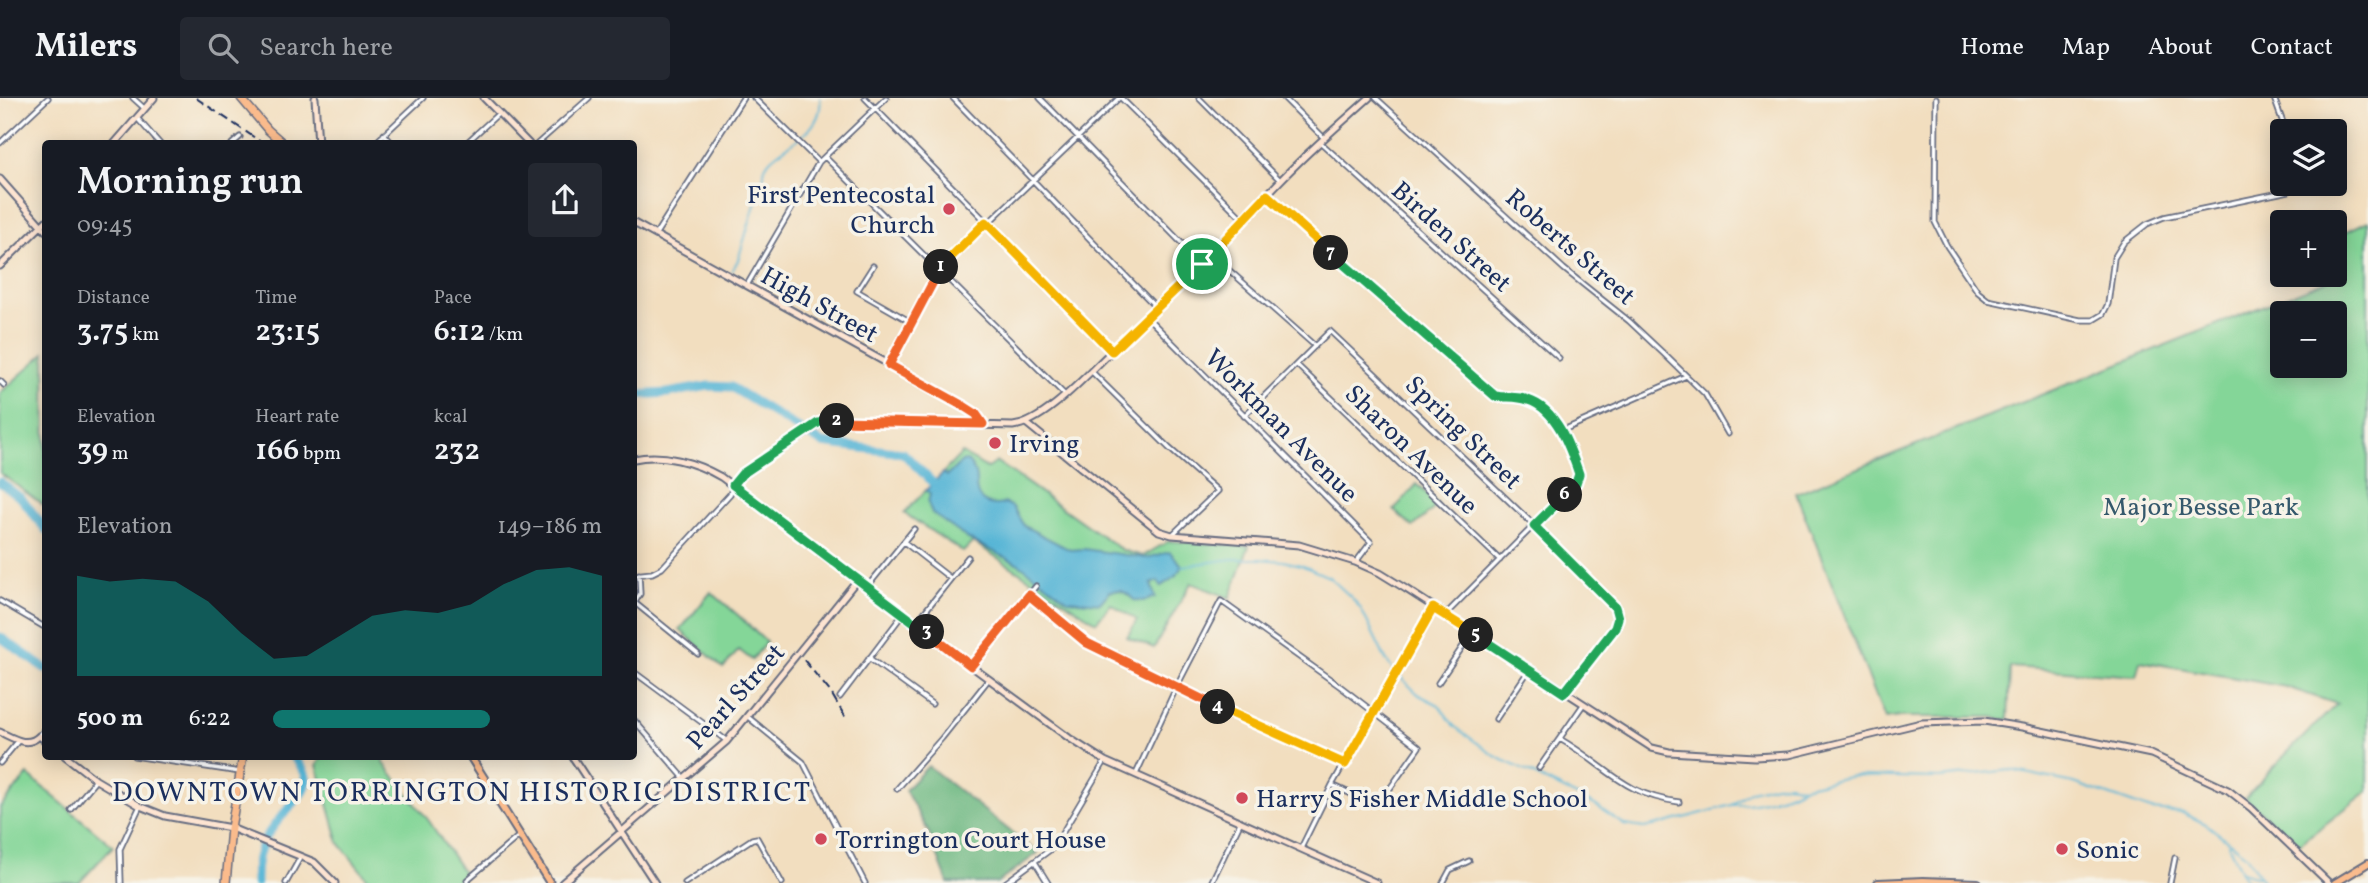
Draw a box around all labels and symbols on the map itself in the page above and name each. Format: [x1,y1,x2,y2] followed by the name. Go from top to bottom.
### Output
[1383,174,1519,301] street label: Birden Street
[747,178,935,244] place label: First Pentecostal Church
[1497,181,1643,314] street label: Roberts Street
[941,201,957,217] marker: First Pentecostal Church
[1172,234,1232,294] pin
[1314,236,1348,270] pin: 7
[923,250,958,284] pin: 1
[754,259,884,353] street label: High Street
[1196,341,1366,511] street label: Workman Avenue
[1396,368,1529,499] street label: Spring Street
[1336,377,1485,524] street label: Sharon Avenue
[820,404,854,438] pin: 2
[1009,427,1079,463] place label: Irving
[987,435,1003,451] marker: Irving
[1548,478,1582,512] pin: 6
[2103,490,2299,526] park label: Major Besse Park
[909,614,944,650] pin: 3
[1458,618,1494,652] pin: 5
[679,636,794,758] street label: Pearl Street
[1200,690,1236,724] pin: 4
[112,774,812,813] district label: DOWNTOWN TORRINGTON HISTORIC DISTRICT
[1256,782,1588,818] place label: Harry S Fisher Middle School
[1234,790,1250,806] marker: Harry S Fisher Middle School
[835,823,1106,859] place label: Torrington Court House
[813,831,829,847] marker: Torrington Court House
[2076,833,2139,869] place label: Sonic
[2054,841,2070,857] marker: Sonic

